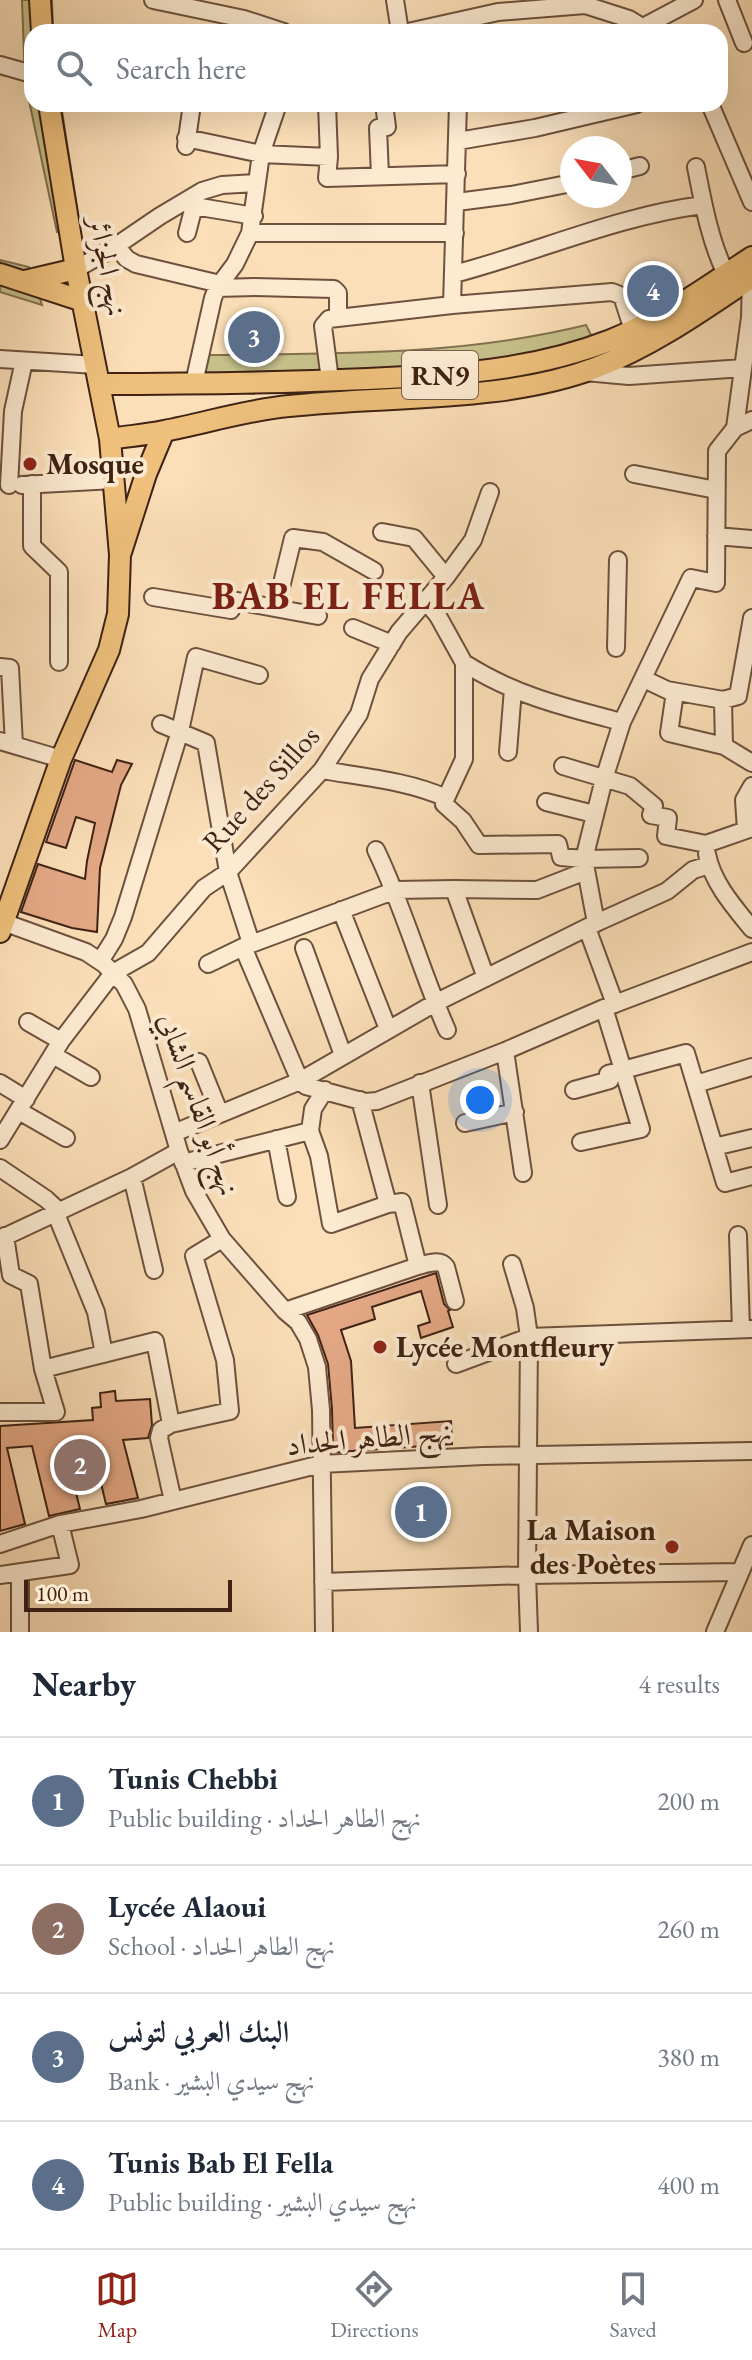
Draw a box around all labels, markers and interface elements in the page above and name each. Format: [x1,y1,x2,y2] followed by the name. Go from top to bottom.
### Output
[24,24,728,112] search box
[52,46,96,90] icon: search
[116,49,246,88] text: Search here
[560,136,632,208] north arrow
[71,210,137,321] street label: نهج الجزائر
[627,261,679,321] pin: 4
[228,307,280,367] pin: 3
[402,351,478,399] road number: RN9
[46,444,144,483] place label: Mosque
[21,455,39,473] marker: Mosque
[212,571,486,620] district label: BAB EL FELLA
[193,717,328,860] street label: Rue des Sillos
[140,1007,250,1204] street label: نهج أبو القاسم الشابي
[460,1080,500,1120] your location
[396,1327,615,1366] place label: Lycée Montfleury
[371,1338,389,1356] marker: Lycée Montfleury
[285,1411,454,1472] street label: نهج الطاهر الحداد
[54,1435,106,1495] pin: 2
[395,1482,447,1542] pin: 1
[526,1510,656,1583] place label: La Maison des Poètes
[663,1538,681,1556] marker: La Maison des Poètes
[24,1576,232,1612] scale bar
[36,1579,89,1608] text: 100 m
[32,1662,136,1706] text: Nearby
[639,1667,720,1701] text: 4 results
[108,1759,278,1798] text: Tunis Chebbi
[51,1784,65,1818] text: 1
[657,1784,720,1818] text: 200 m
[108,1801,421,1835] text: Public building · نهج الطاهر الحداد
[108,1887,266,1926] text: Lycée Alaoui
[51,1912,65,1946] text: 2
[657,1912,720,1946] text: 260 m
[108,1929,335,1963] text: School · نهج الطاهر الحداد
[108,2012,289,2051] text: البنك العربي لتونس
[51,2040,65,2074] text: 3
[657,2040,720,2074] text: 380 m
[108,2064,315,2098] text: Bank · نهج سيدي البشير
[108,2143,333,2182] text: Tunis Bab El Fella
[51,2168,65,2202] text: 4
[657,2168,720,2202] text: 400 m
[108,2185,417,2219] text: Public building · نهج سيدي البشير
[95,2267,139,2344] tab: Map
[330,2267,419,2344] tab: Directions
[609,2267,657,2344] tab: Saved

